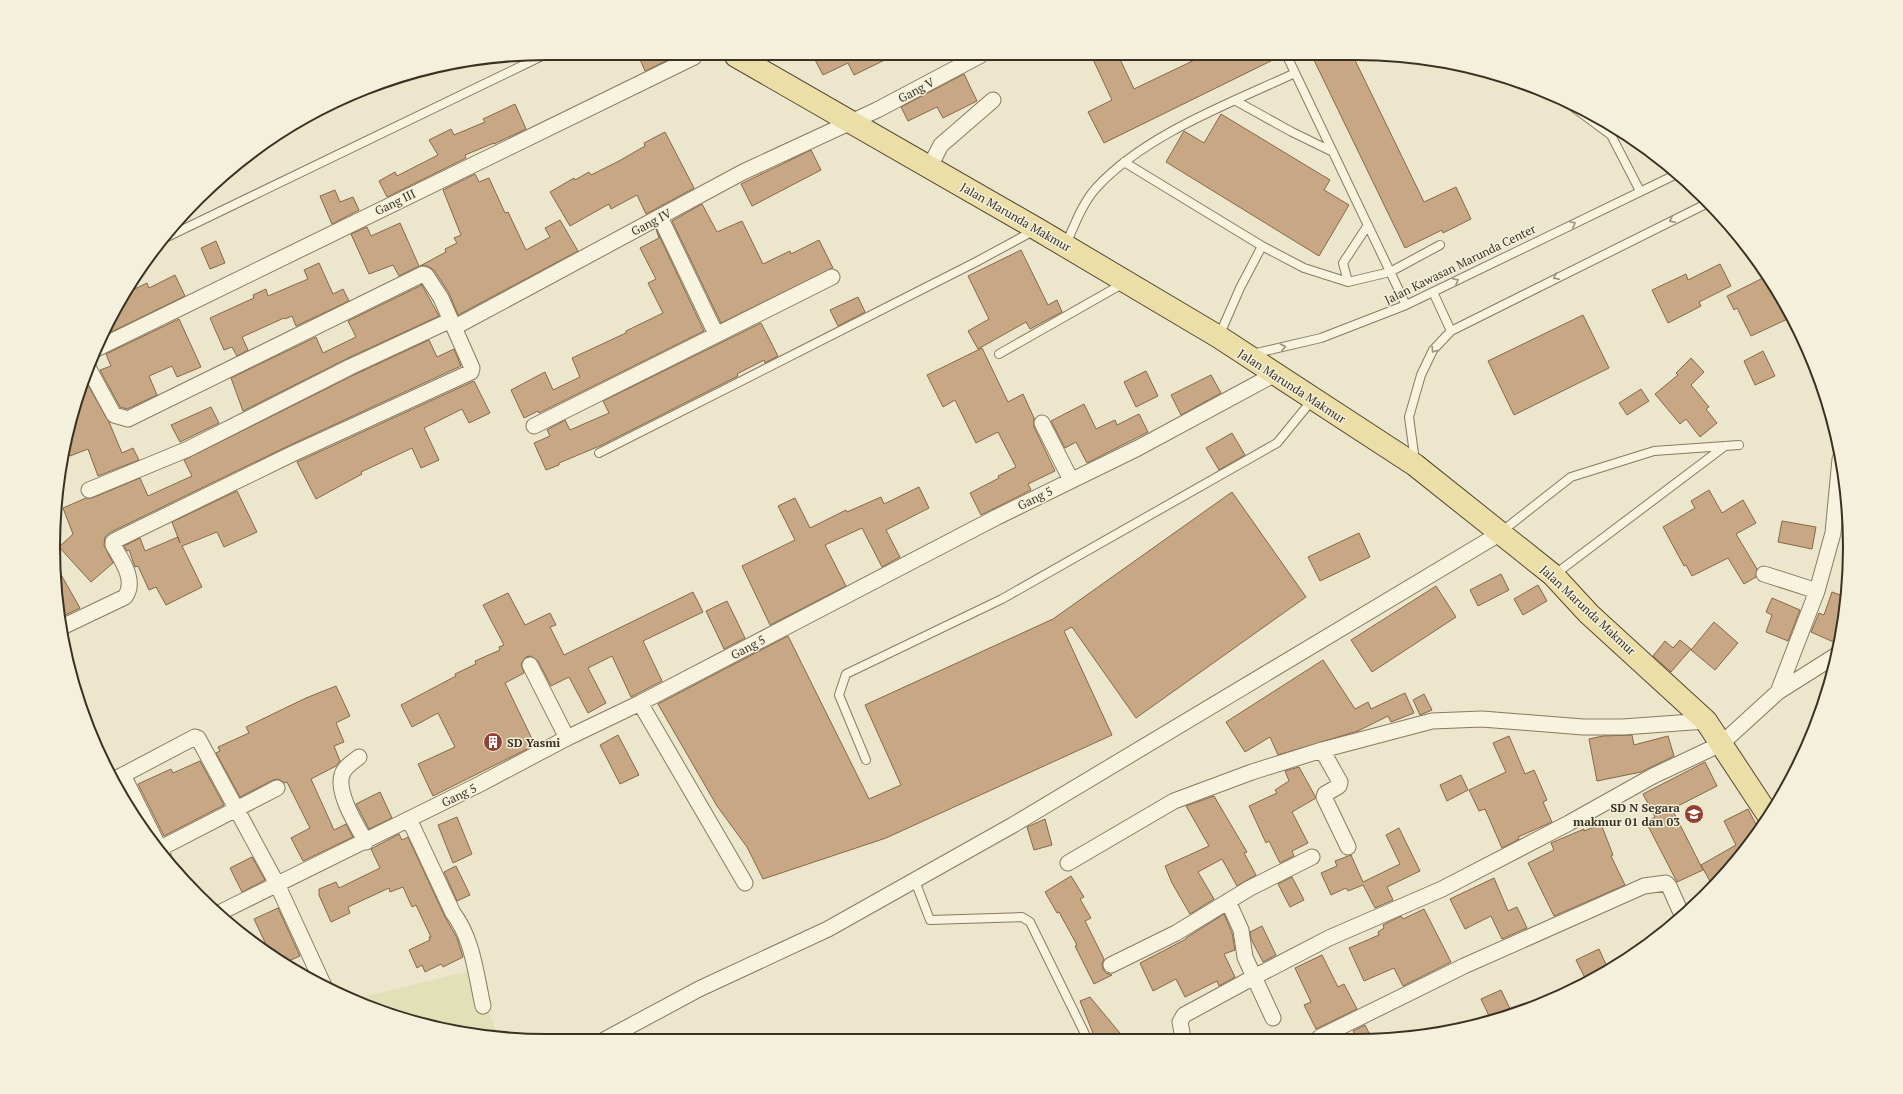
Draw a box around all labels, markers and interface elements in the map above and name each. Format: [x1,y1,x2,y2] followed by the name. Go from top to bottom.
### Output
[895,74,937,106] street label: Gang V
[958,179,1074,255] street label: Jalan Marunda Makmur
[372,186,418,218] street label: Gang III
[628,205,674,239] street label: Gang IV
[1669,215,1677,223] one-way arrow
[1382,221,1538,307] street label: Jalan Kawasan Marunda Center
[1569,221,1576,229] one-way arrow
[1552,273,1560,280] one-way arrow
[1452,278,1459,285] one-way arrow
[1279,343,1286,352] one-way arrow
[1235,346,1349,427] street label: Jalan Marunda Makmur
[1432,346,1439,353] one-way arrow
[1015,483,1055,513] street label: Gang 5
[1537,562,1639,658] street label: Jalan Marunda Makmur
[728,632,768,662] street label: Gang 5
[482,731,504,753] building icon: SD Yasmi
[507,735,560,750] place label: SD Yasmi
[439,780,479,810] street label: Gang 5
[1573,800,1680,829] place label: SD N Segara makmur 01 dan 03
[1683,803,1705,825] school or university icon: SD N Segara makmur 01 dan 03

